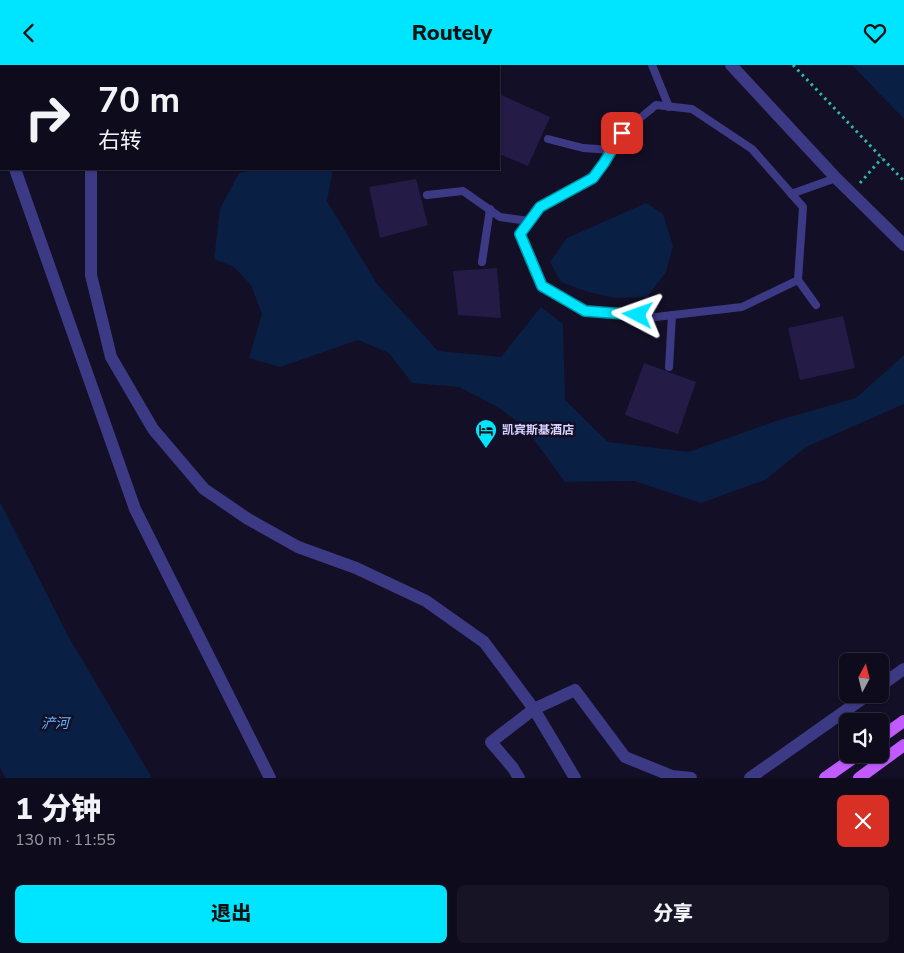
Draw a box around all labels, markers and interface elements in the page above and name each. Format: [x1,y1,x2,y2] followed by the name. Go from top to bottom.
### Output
[412,18,492,48] text: Routely
[15,19,43,47] icon: back
[861,19,889,47] icon: heart
[98,77,180,124] text: 70 m
[15,85,80,150] icon: right
[601,112,643,154] pin
[608,119,636,147] icon: arrive
[98,126,142,156] text: 右转
[611,288,663,340] position arrow
[474,418,498,449] hotel icon: 凯宾斯基酒店
[502,422,574,438] place label: 凯宾斯基酒店
[839,653,889,703] north arrow
[839,653,889,763] map controls
[839,713,889,763] button: sound
[41,714,72,733] water label: 浐河
[15,789,101,830] text: 1 分钟
[837,795,889,847] button: close
[15,829,116,851] text: 130 m · 11:55
[15,885,447,943] button: 退出
[457,885,889,943] button: 分享

